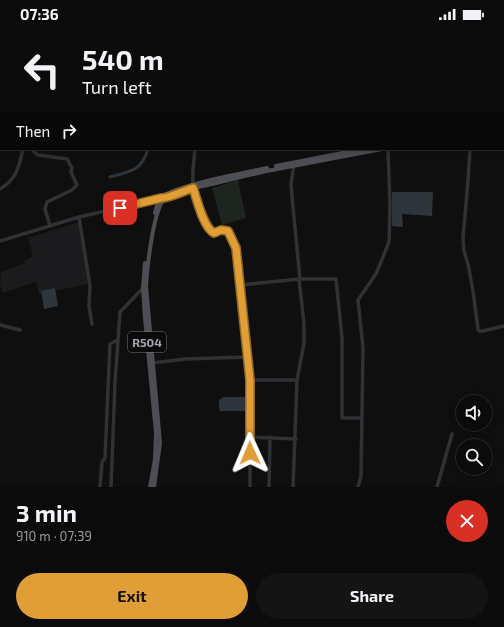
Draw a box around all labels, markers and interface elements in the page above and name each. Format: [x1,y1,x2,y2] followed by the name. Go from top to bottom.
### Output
[20,5,59,23] text: 07:36
[82,42,164,76] text: 540 m
[16,44,68,96] icon: left
[82,76,152,98] text: Turn left
[58,120,80,142] icon: right
[16,122,50,140] text: Then
[103,191,137,225] pin
[109,197,131,219] icon: arrive
[128,332,166,352] road number: R504
[456,395,492,475] map controls
[456,395,492,431] button: sound
[229,432,271,474] position arrow
[456,439,492,475] button: search
[16,498,77,527] text: 3 min
[446,500,488,542] button: close
[16,528,92,544] text: 910 m · 07:39
[16,573,248,619] button: Exit
[256,573,488,619] button: Share

